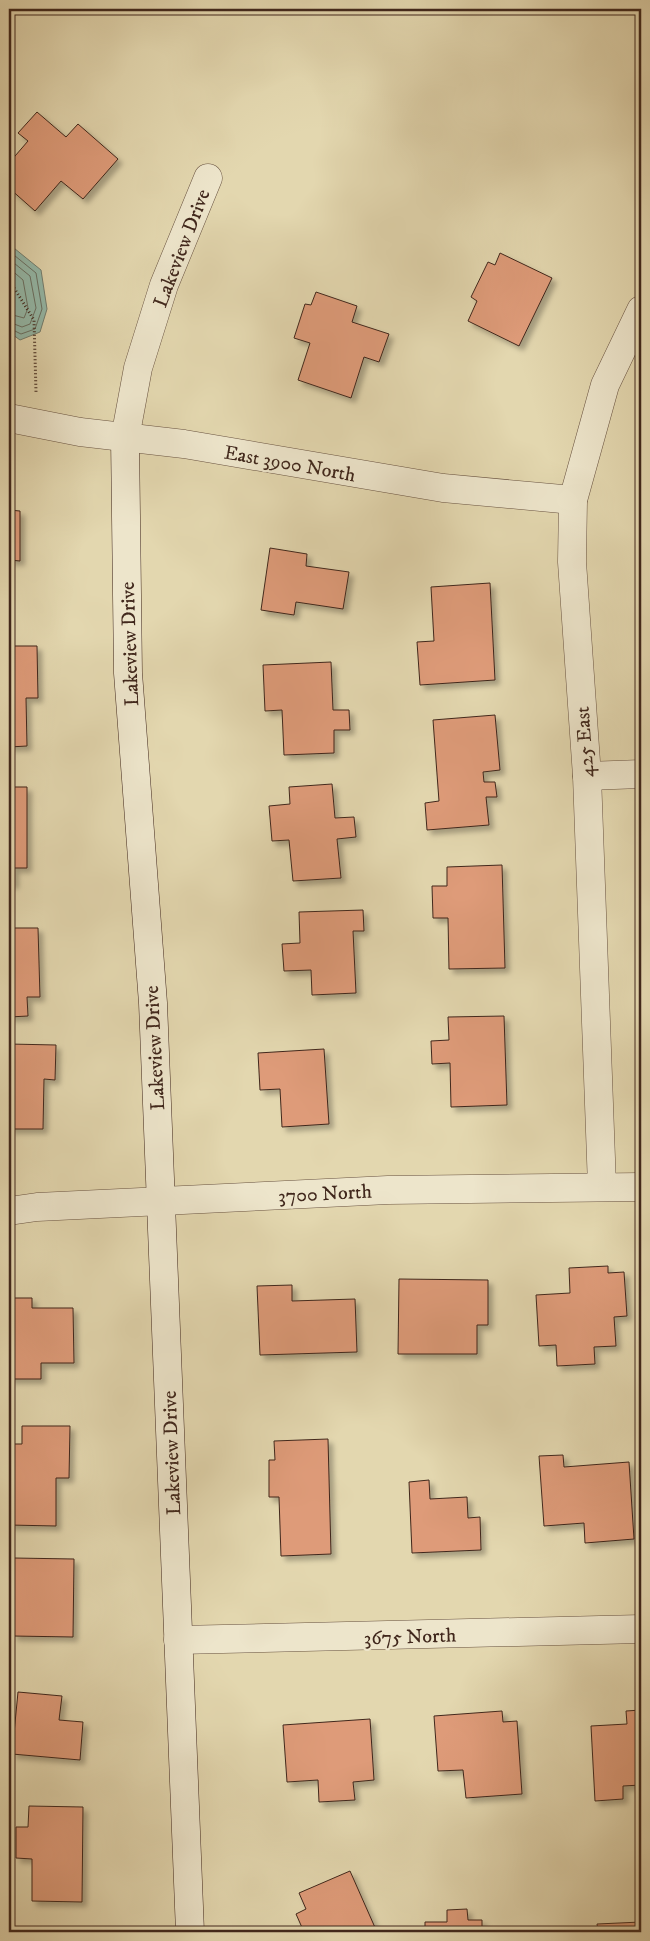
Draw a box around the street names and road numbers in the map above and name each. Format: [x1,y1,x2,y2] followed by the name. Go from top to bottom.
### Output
[148,186,216,311] street label: Lakeview Drive
[222,441,358,488] street label: East 3900 North
[116,581,145,707] street label: Lakeview Drive
[571,706,600,778] street label: 425 East
[140,985,171,1111] street label: Lakeview Drive
[278,1180,373,1209] street label: 3700 North
[158,1390,187,1516] street label: Lakeview Drive
[363,1623,457,1652] street label: 3675 North

